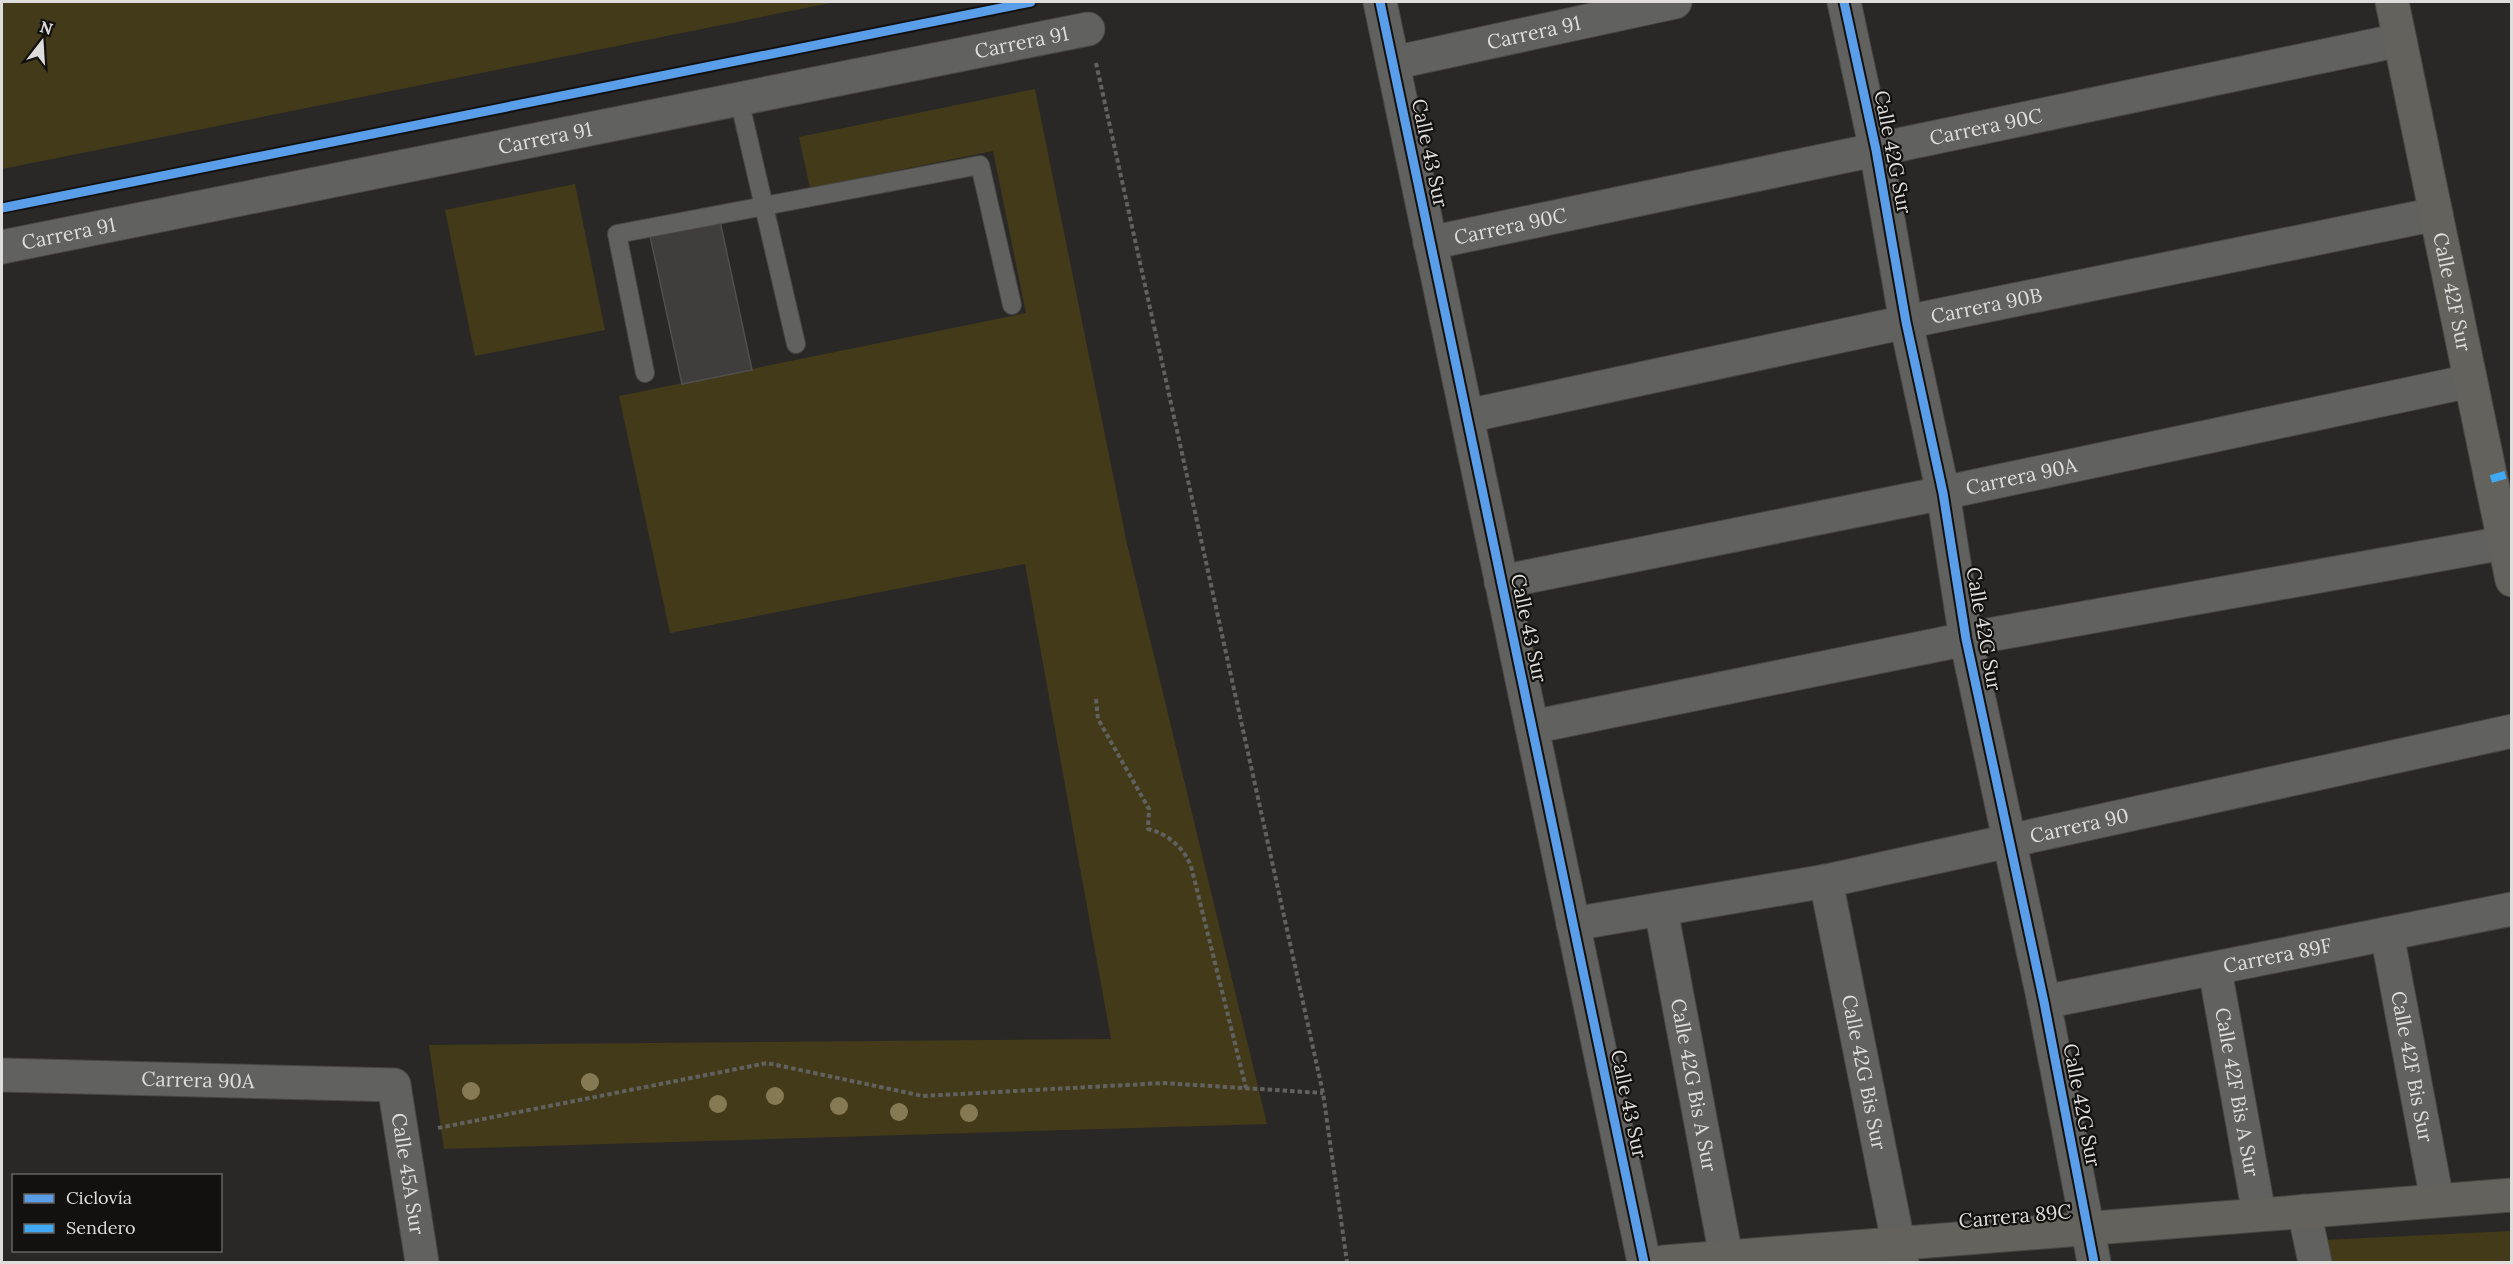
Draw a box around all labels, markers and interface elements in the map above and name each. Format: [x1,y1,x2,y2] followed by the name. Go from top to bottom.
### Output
[1484,10,1583,54] street label: Carrera 91
[12,12,72,72] north arrow
[38,16,55,39] text: N
[972,20,1071,63] street label: Carrera 91
[1869,88,1918,216] street label: Calle 42G Sur
[1407,96,1454,210] street label: Calle 43 Sur
[1927,102,2044,150] street label: Carrera 90C
[496,116,594,159] street label: Carrera 91
[1452,202,1569,250] street label: Carrera 90C
[19,211,118,255] street label: Carrera 91
[2428,230,2477,354] street label: Calle 42F Sur
[1928,282,2044,329] street label: Carrera 90B
[1963,452,2080,500] street label: Carrera 90A
[1961,565,2008,693] street label: Calle 42G Sur
[1506,571,1553,685] street label: Calle 43 Sur
[2028,802,2131,848] street label: Carrera 90
[2221,932,2334,978] street label: Carrera 89F
[2386,989,2439,1145] street label: Calle 42F Bis Sur
[1837,992,1892,1152] street label: Calle 42G Bis Sur
[1666,996,1723,1174] street label: Calle 42G Bis A Sur
[2210,1005,2265,1179] street label: Calle 42F Bis A Sur
[2058,1041,2107,1169] street label: Calle 42G Sur
[1606,1047,1653,1161] street label: Calle 43 Sur
[141,1066,255,1093] street label: Carrera 90A
[387,1111,431,1237] street label: Calle 45A Sur
[12,1174,222,1252] legend
[66,1186,132,1209] text: Ciclovía
[1958,1198,2072,1233] street label: Carrera 89C
[66,1216,136,1239] text: Sendero

